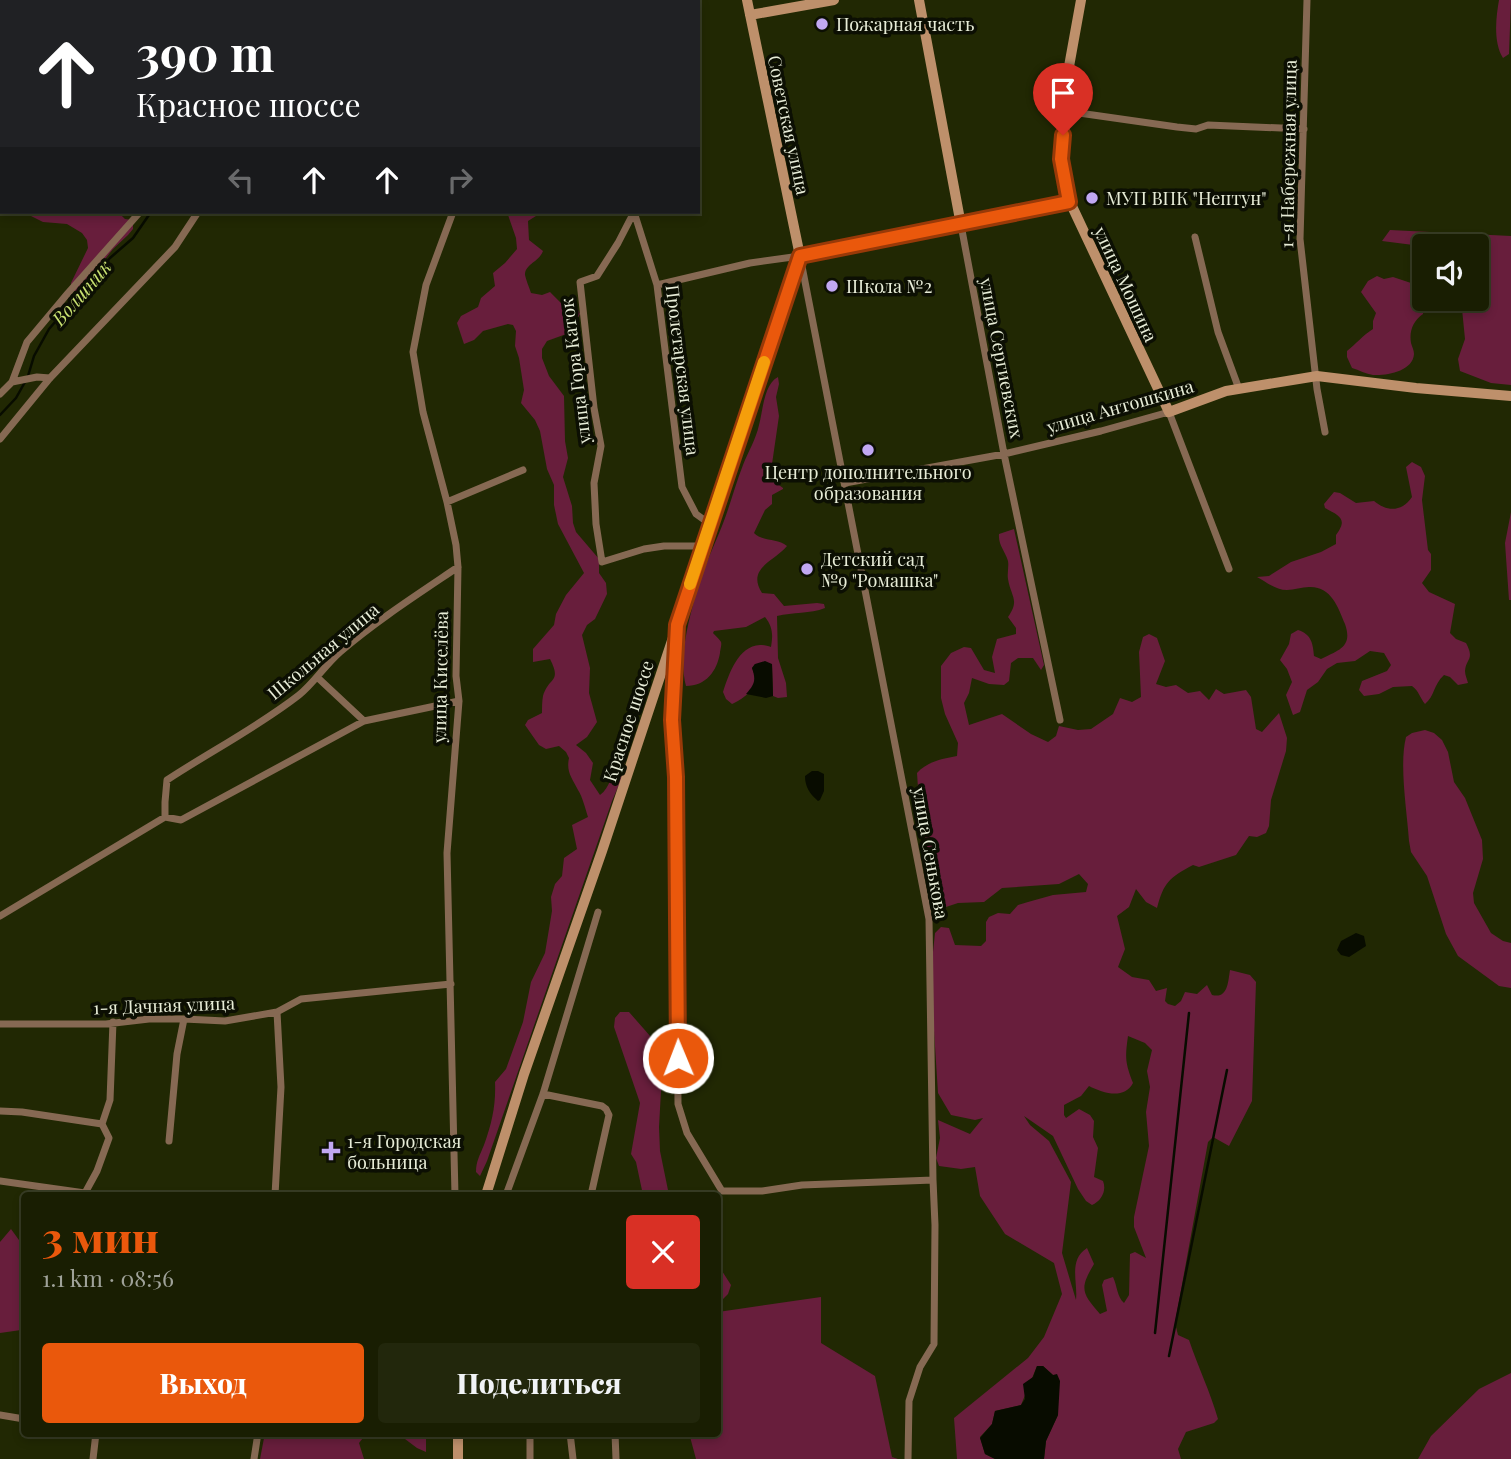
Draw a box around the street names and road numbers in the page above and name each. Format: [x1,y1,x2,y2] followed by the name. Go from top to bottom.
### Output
[763,53,815,197] street label: Советская улица
[1274,60,1302,248] street label: 1-я Набережная улица
[1088,221,1163,346] street label: улица Мошина
[974,275,1029,441] street label: улица Сергиевских
[661,283,705,457] street label: Пролетарская улица
[554,297,596,446] street label: улица Гора Каток
[1043,374,1196,439] street label: улица Антошкина
[262,597,384,705] street label: Школьная улица
[427,611,453,744] street label: улица Киселёва
[597,657,659,785] street label: Красное шоссе
[907,784,954,921] street label: улица Сенькова
[93,991,235,1019] street label: 1-я Дачная улица

